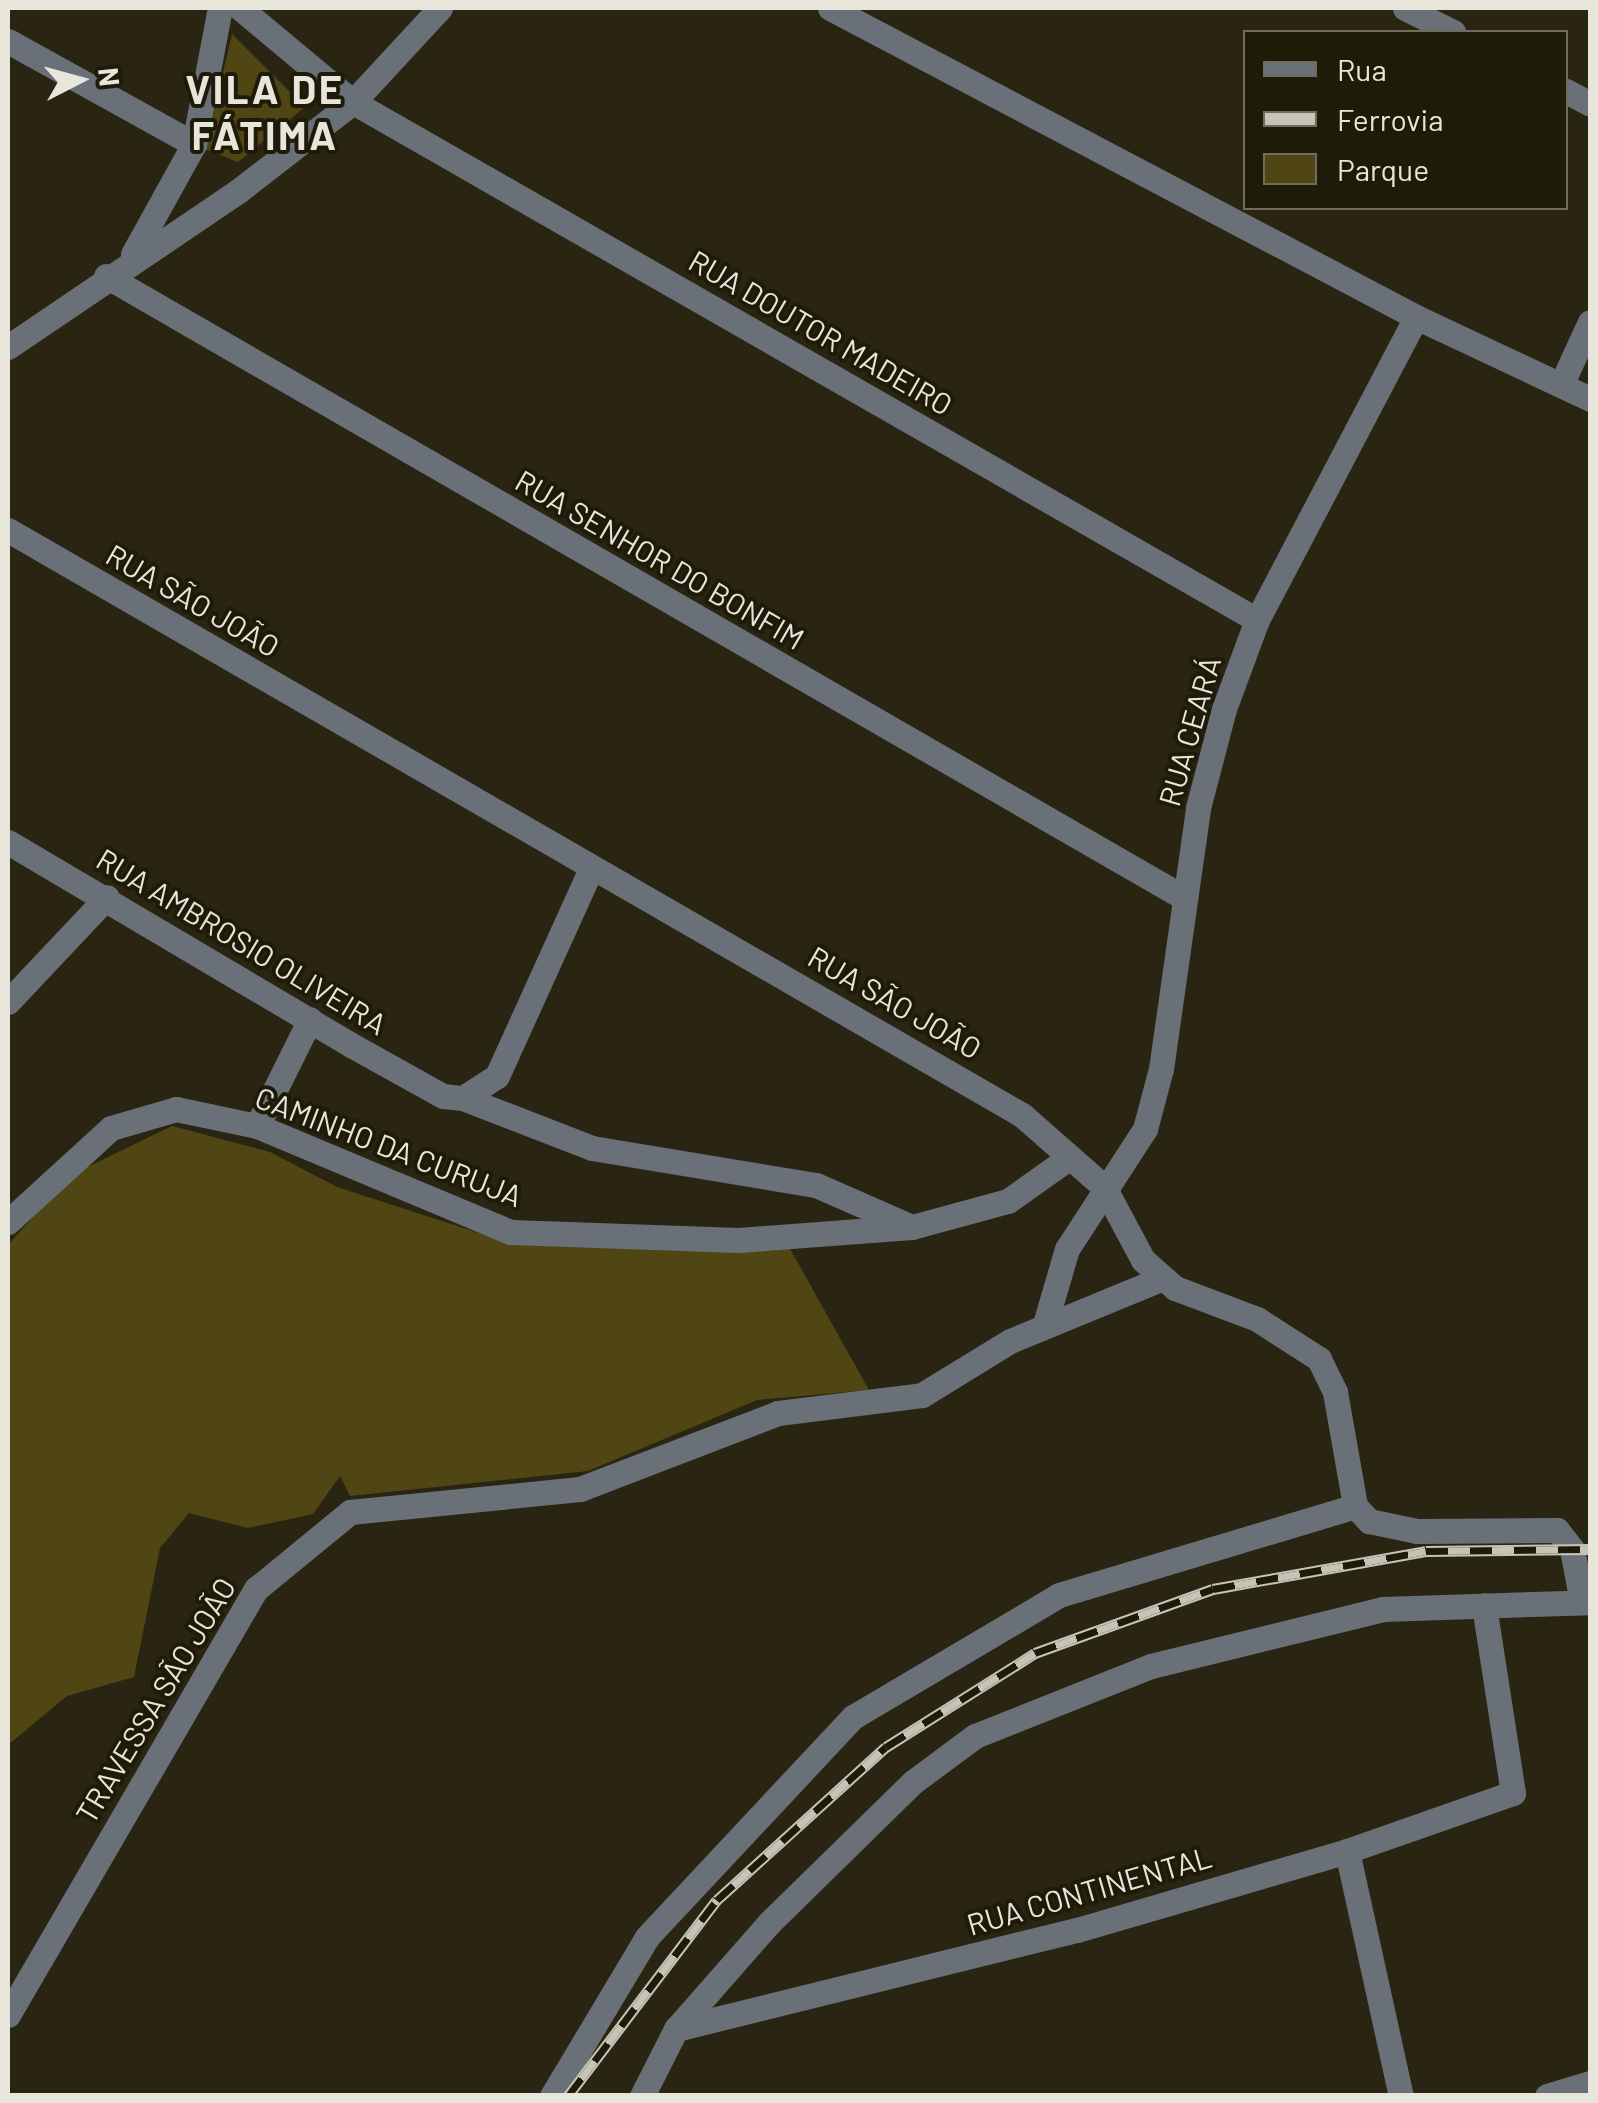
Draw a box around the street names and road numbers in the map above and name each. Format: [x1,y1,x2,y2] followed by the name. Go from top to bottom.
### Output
[683,242,959,422] street label: RUA DOUTOR MADEIRO
[509,462,811,656] street label: RUA SENHOR DO BONFIM
[100,536,286,664] street label: RUA SÃO JOÃO
[1150,652,1228,810] street label: RUA CEARÁ
[91,840,393,1042] street label: RUA AMBROSIO OLIVEIRA
[802,938,988,1066] street label: RUA SÃO JOÃO
[250,1078,528,1214] street label: CAMINHO DA CURUJA
[67,1571,243,1829] street label: TRAVESSA SÃO JOÃO
[963,1838,1215,1942] street label: RUA CONTINENTAL

